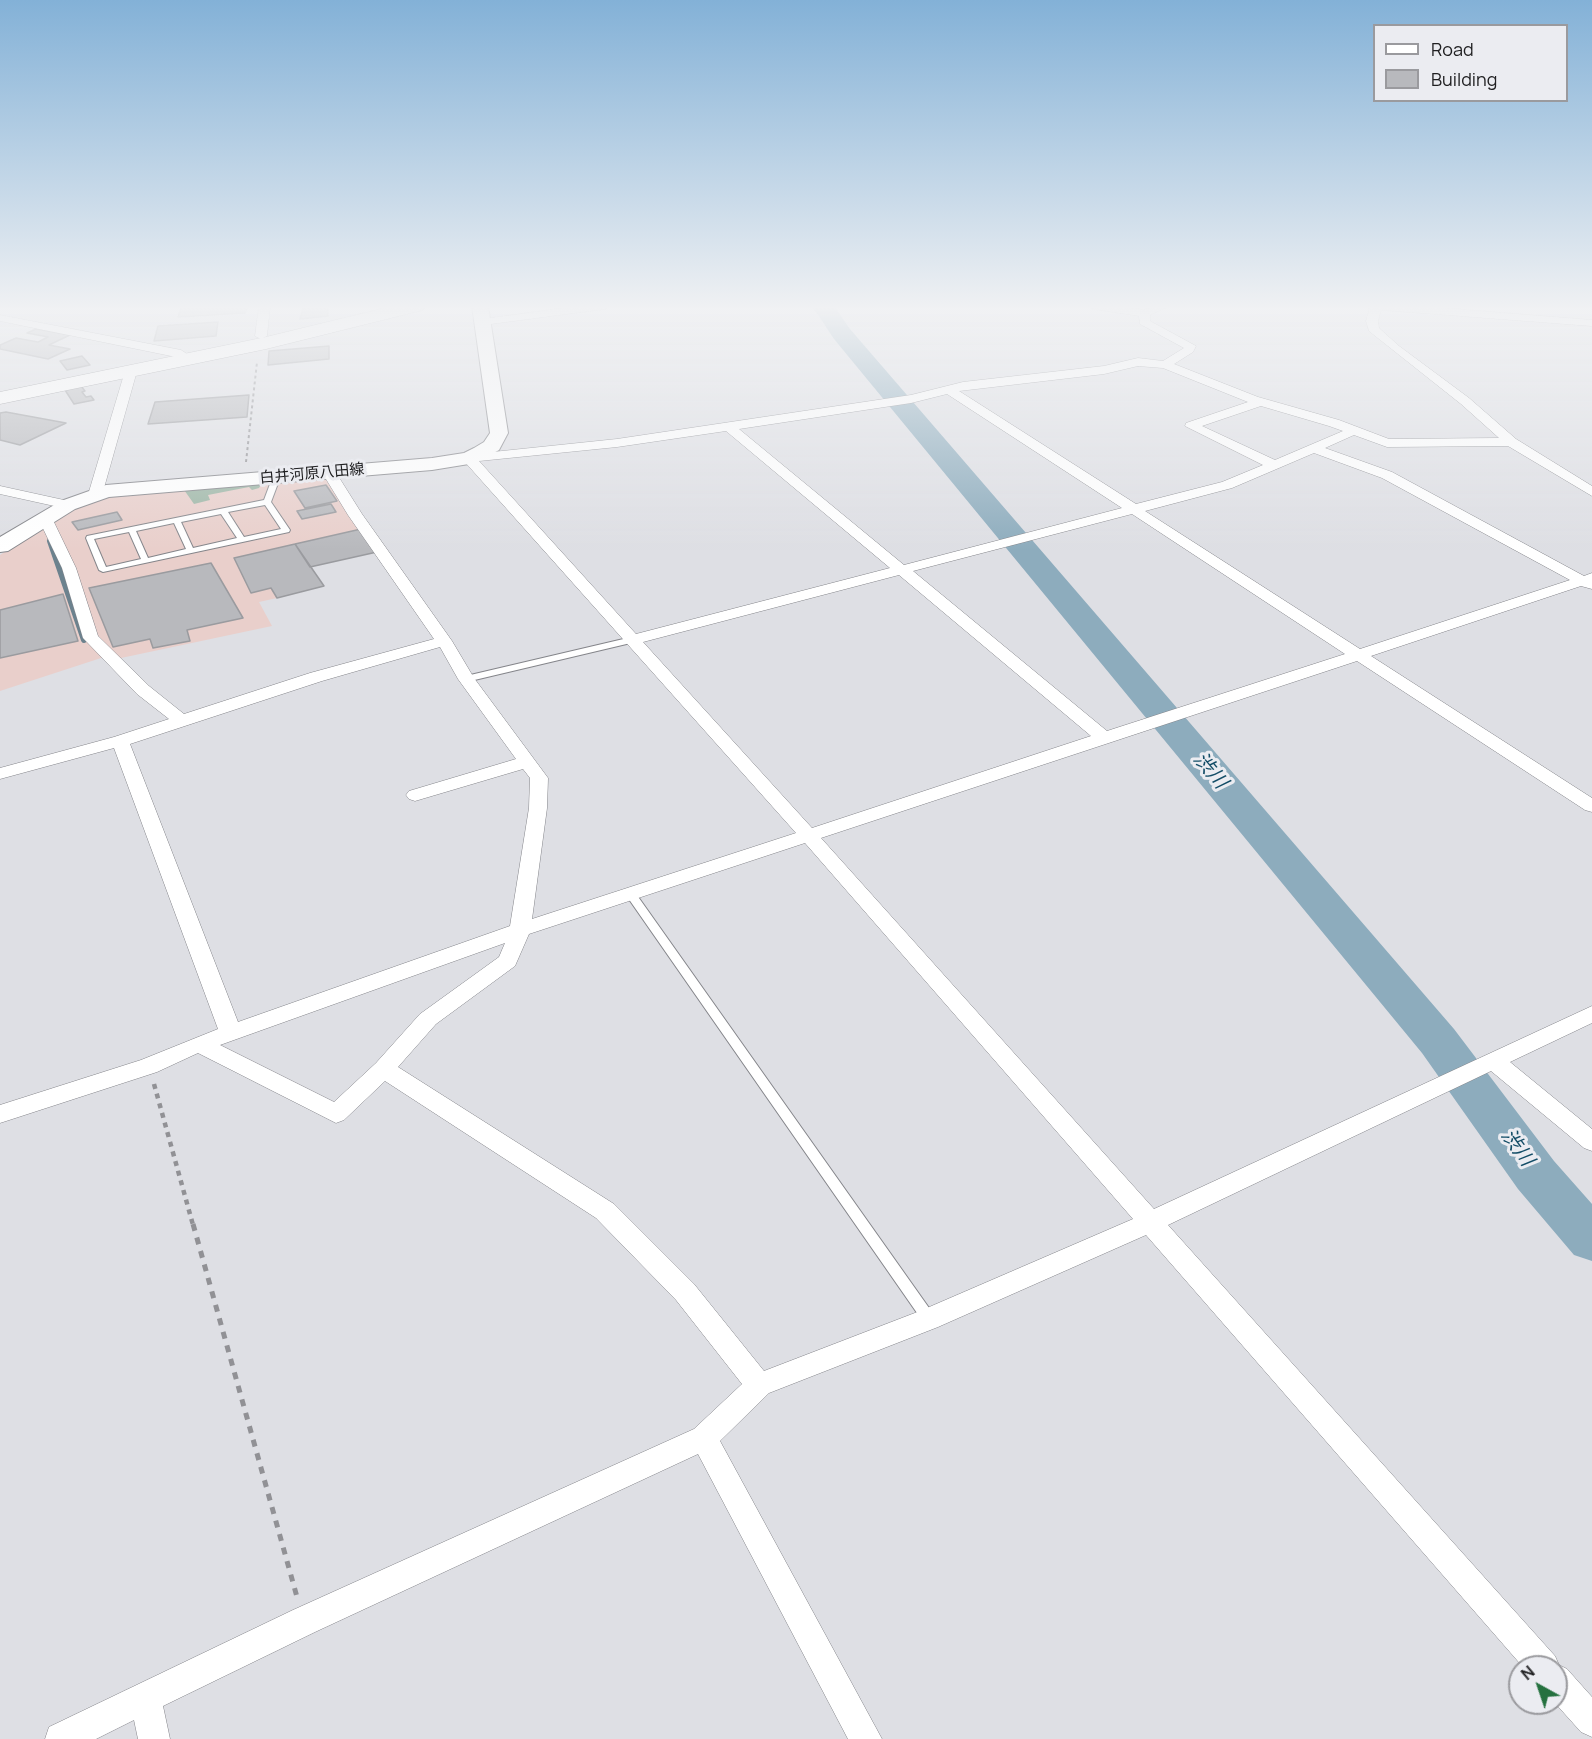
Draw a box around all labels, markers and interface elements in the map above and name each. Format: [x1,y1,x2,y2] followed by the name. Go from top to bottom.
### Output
[1373,24,1568,102] legend
[1431,37,1474,61] text: Road
[1431,67,1497,91] text: Building
[259,460,365,488] street label: 白井河原八田線
[1188,748,1232,794] water label: 渋川
[1496,1125,1538,1171] water label: 渋川
[1508,1655,1568,1715] north arrow
[1516,1661,1539,1685] text: N

